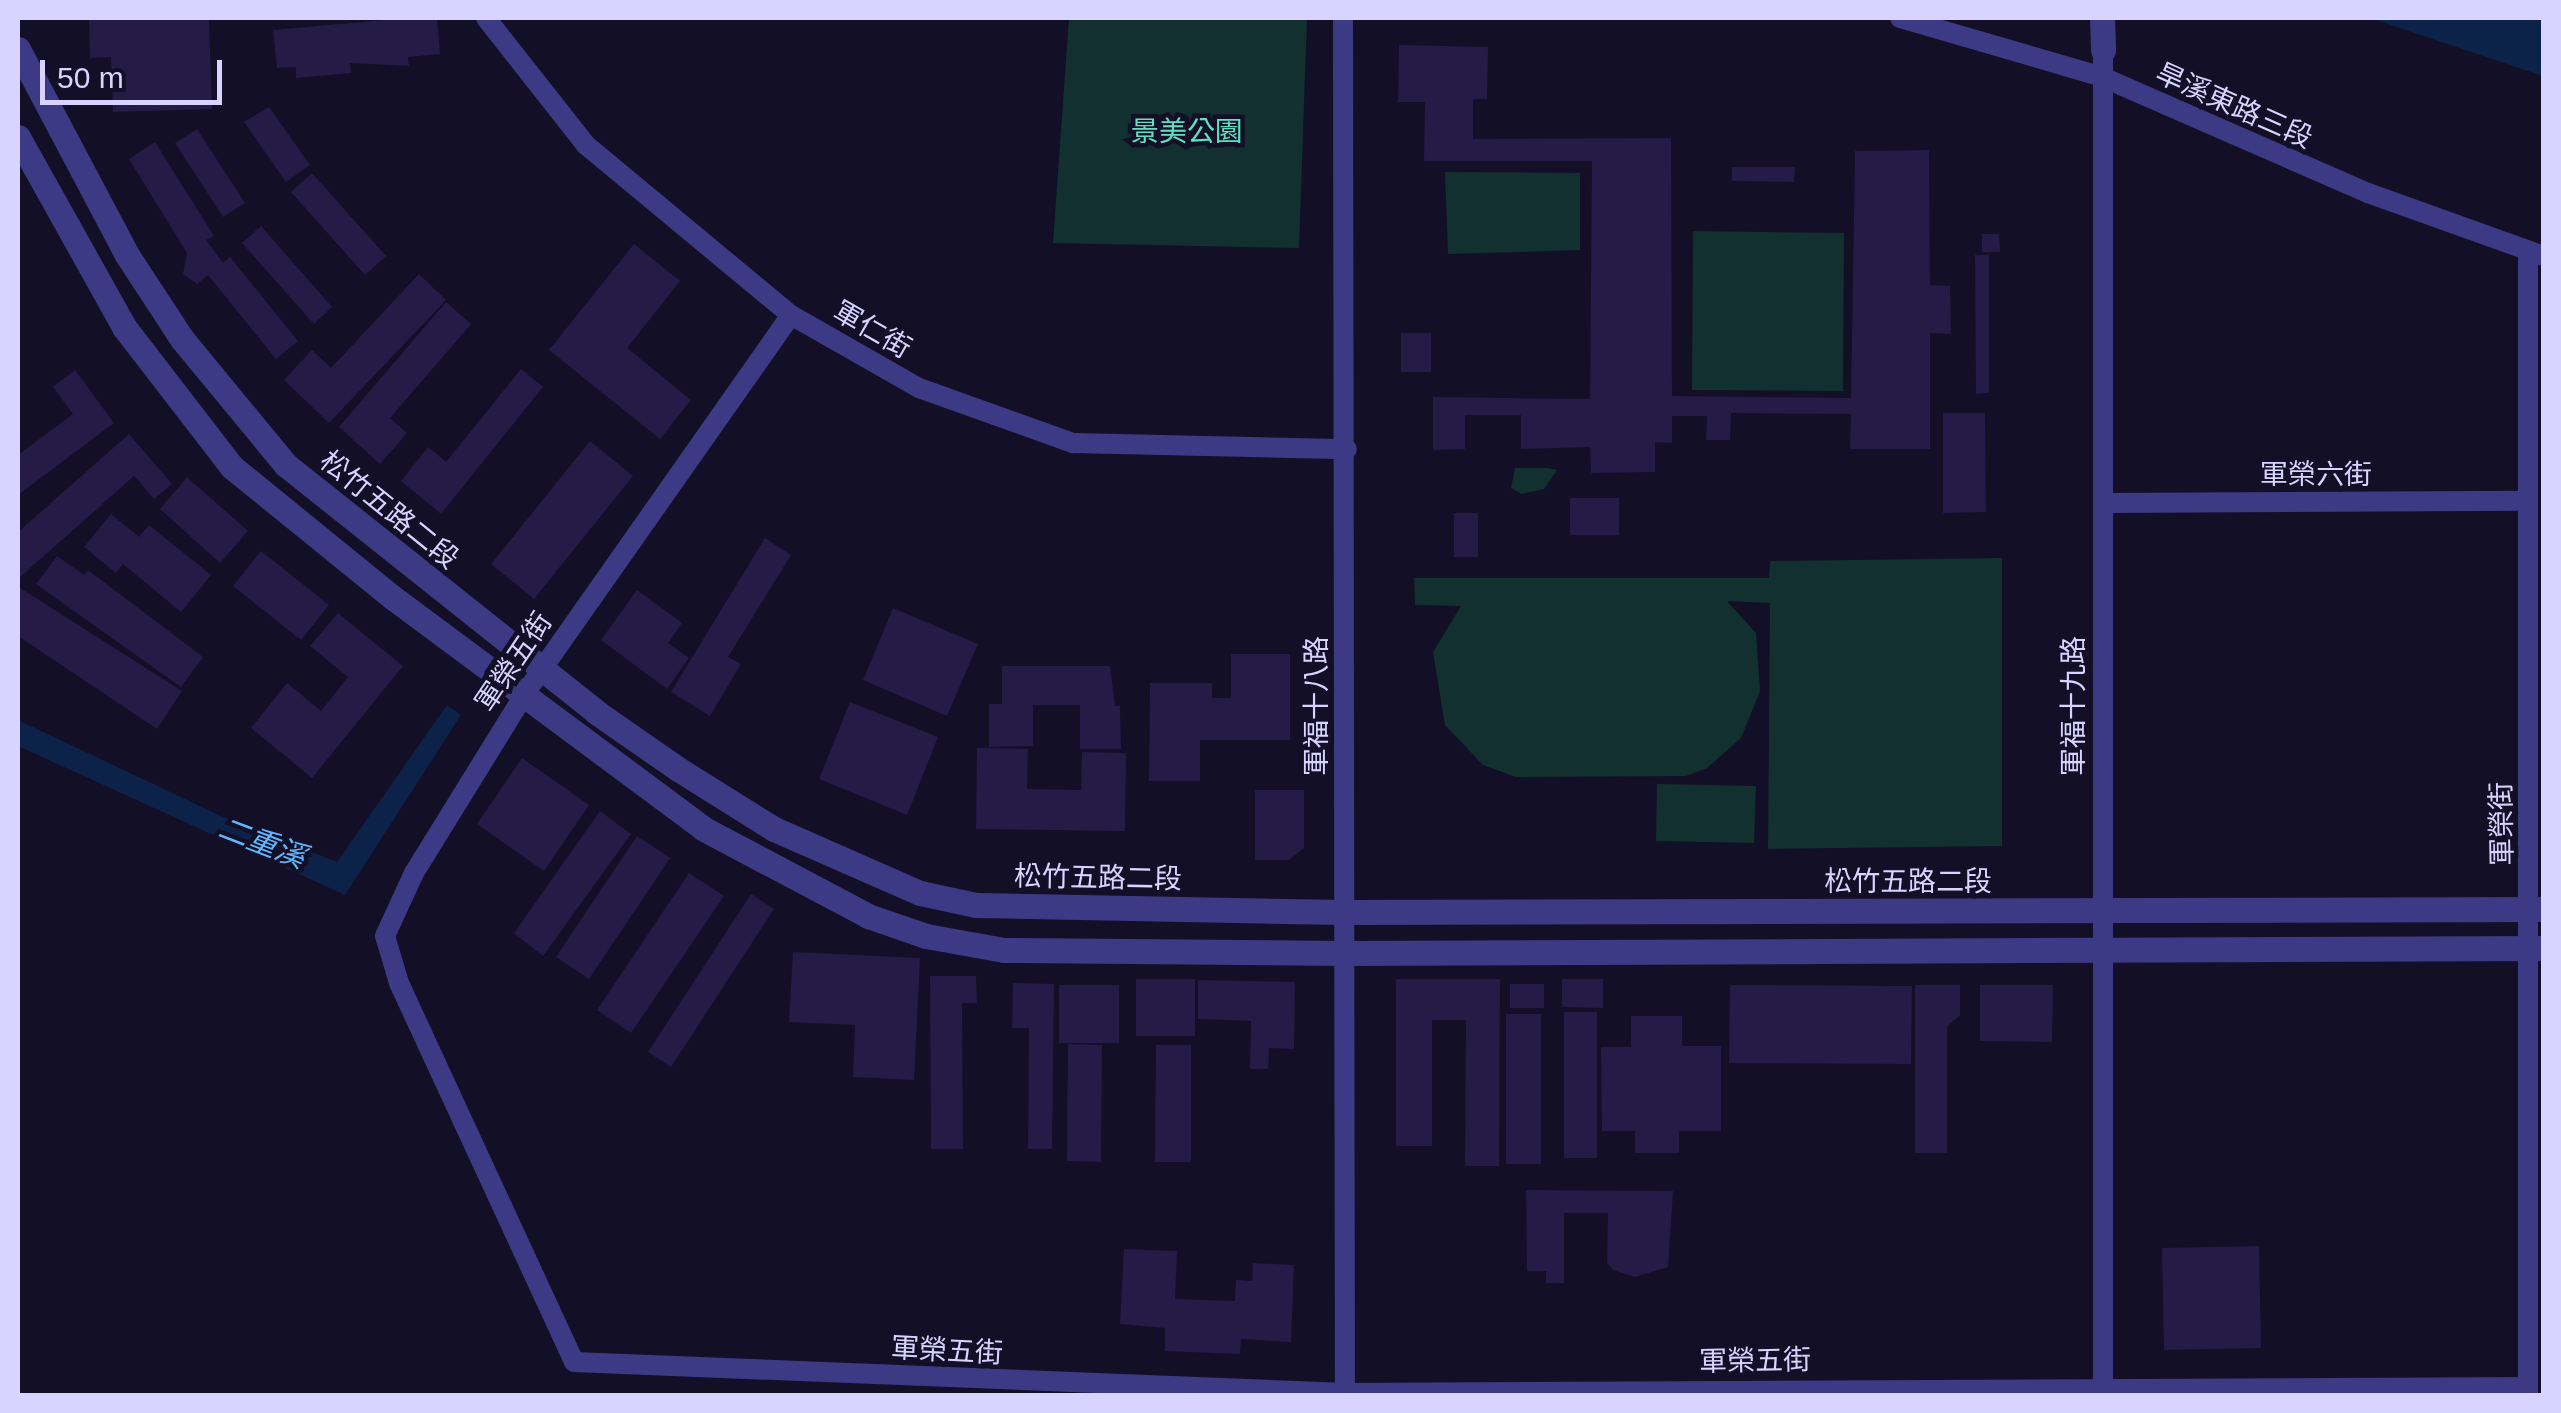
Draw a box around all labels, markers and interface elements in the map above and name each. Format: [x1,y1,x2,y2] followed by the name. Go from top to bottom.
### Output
[45,40,228,102] scale bar
[2150,56,2318,156] street label: 旱溪東路三段
[57,61,124,94] text: 50 m
[1131,115,1243,149] park label: 景美公園
[827,294,917,366] street label: 軍仁街
[313,444,465,576] street label: 松竹五路二段
[2260,458,2372,492] street label: 軍榮六街
[469,606,559,718] street label: 軍榮五街
[1300,636,1334,776] street label: 軍福十八路
[2057,636,2091,776] street label: 軍福十九路
[2484,782,2520,866] street label: 軍榮街
[214,810,310,876] water label: 二重溪
[1014,860,1182,896] street label: 松竹五路二段
[1824,865,1992,899] street label: 松竹五路二段
[890,1331,1004,1371] street label: 軍榮五街
[1699,1343,1811,1379] street label: 軍榮五街

